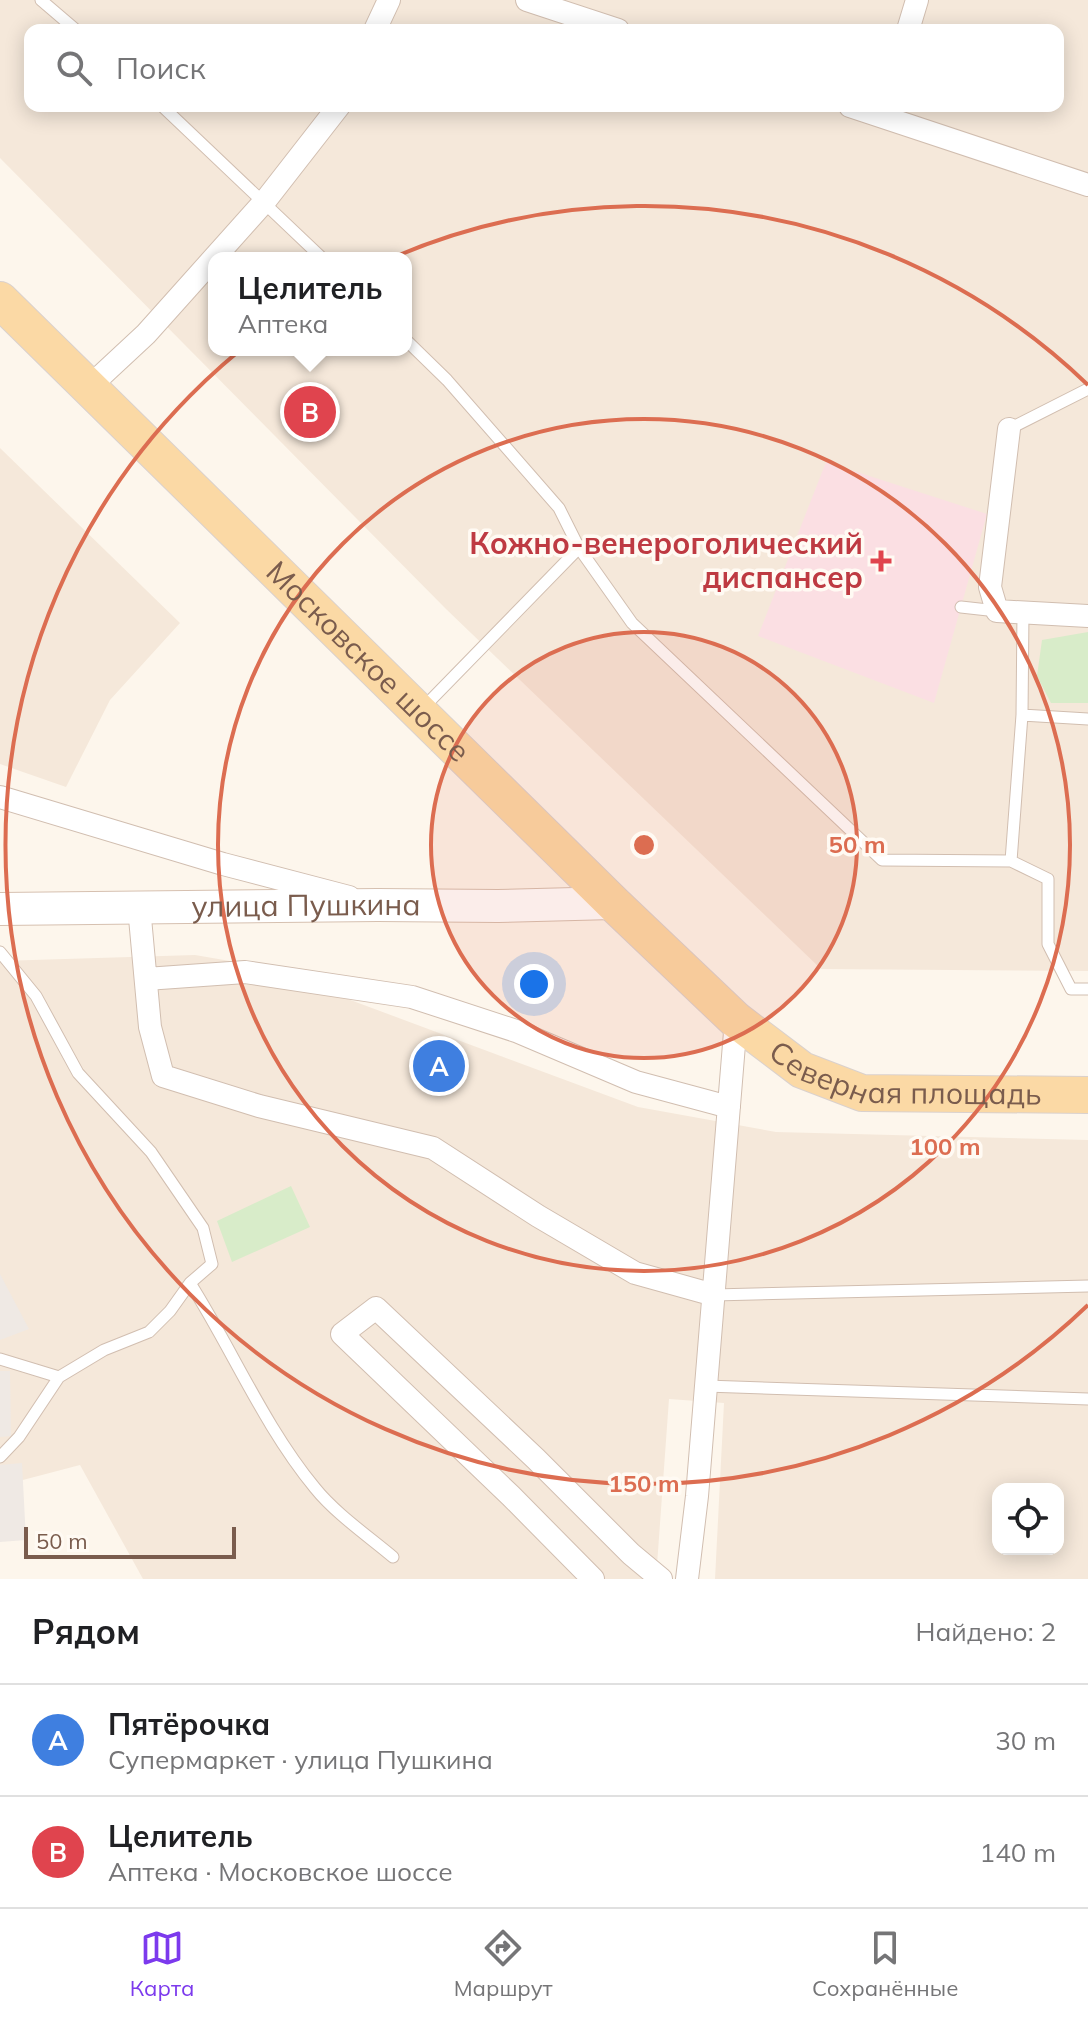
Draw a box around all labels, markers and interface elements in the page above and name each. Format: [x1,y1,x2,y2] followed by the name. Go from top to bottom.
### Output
[24,24,1064,112] search box
[52,46,96,90] icon: search
[116,49,206,87] text: Поиск
[208,252,412,356] popup
[238,269,382,307] text: Целитель
[238,307,328,340] text: Аптека
[284,382,336,442] pin: B
[469,524,863,596] place label: Кожно-венероголический диспансер
[870,550,892,572] marker: Кожно-венероголический диспансер
[259,553,478,770] street label: Московское шоссе
[829,829,885,859] text: 50 m
[630,831,658,859] centre of rings
[191,885,421,925] street label: улица Пушкина
[514,964,554,1004] your location
[762,1032,1042,1113] street label: Северная площадь
[413,1036,465,1096] pin: A
[909,1131,981,1161] text: 100 m
[608,1468,680,1498] text: 150 m
[992,1483,1064,1555] map controls
[992,1483,1064,1555] button: locate
[24,1523,236,1559] scale bar
[36,1527,87,1555] text: 50 m
[32,1610,140,1653] text: Рядом
[916,1615,1056,1648] text: Найдено: 2
[108,1705,270,1743] text: Пятёрочка
[48,1724,68,1757] text: A
[995,1724,1056,1757] text: 30 m
[108,1743,493,1776] text: Супермаркет · улица Пушкина
[108,1817,253,1855] text: Целитель
[49,1836,67,1869] text: B
[980,1836,1056,1869] text: 140 m
[108,1855,453,1888] text: Аптека · Московское шоссе
[130,1926,194,2002] tab: Карта
[454,1926,553,2002] tab: Маршрут
[812,1926,958,2002] tab: Сохранённые

